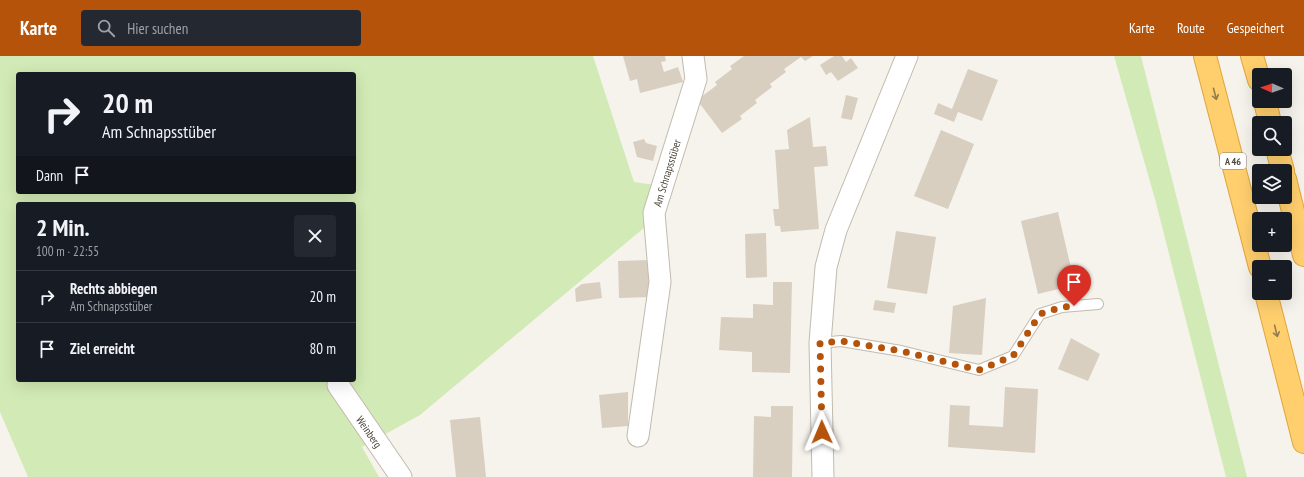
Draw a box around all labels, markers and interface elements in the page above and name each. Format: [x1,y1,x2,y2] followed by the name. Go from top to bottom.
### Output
[81,10,361,46] search box
[20,16,57,40] text: Karte
[95,17,117,39] icon: search
[127,19,188,38] text: Hier suchen
[1129,19,1155,37] text: Karte
[1177,19,1205,37] text: Route
[1227,19,1284,37] text: Gespeichert
[1252,68,1292,108] north arrow
[1252,68,1292,300] map controls
[102,84,153,121] text: 20 m
[1212,87,1219,100] one-way arrow
[36,88,88,140] icon: right
[1252,116,1292,156] button: search
[102,120,216,143] text: Am Schnapsstüber
[650,138,684,208] street label: Am Schnapsstüber
[1220,153,1246,169] road number: A 46
[71,164,93,186] icon: arrive
[1252,164,1292,204] button: layers
[36,166,63,185] text: Dann
[36,212,90,243] text: 2 Min.
[1252,212,1292,252] button: +
[294,215,336,257] button: close
[36,243,99,260] text: 100 m · 22:55
[1252,260,1292,300] button: −
[1057,265,1091,306] pin
[1063,271,1085,293] icon: arrive
[70,279,157,298] text: Rechts abbiegen
[36,286,58,308] icon: right
[310,287,336,306] text: 20 m
[70,298,152,315] text: Am Schnapsstüber
[1273,324,1280,337] one-way arrow
[36,338,58,360] icon: arrive
[70,339,135,358] text: Ziel erreicht
[310,339,336,358] text: 80 m
[801,411,843,453] position arrow
[353,413,385,451] street label: Weinberg

